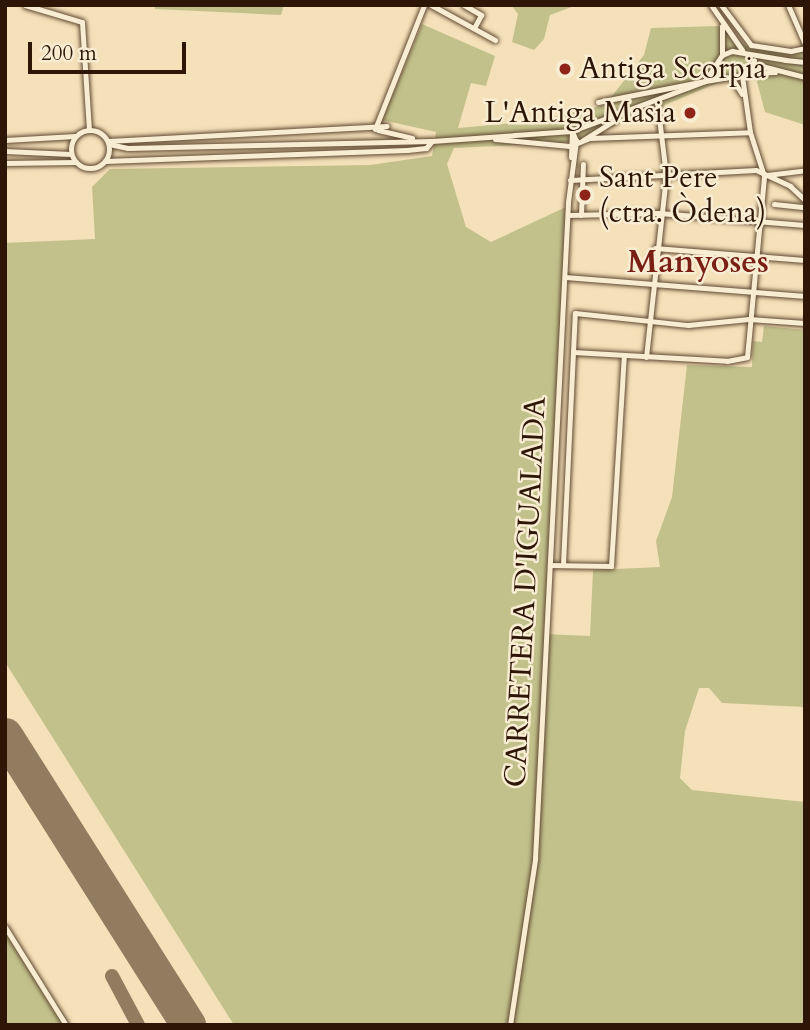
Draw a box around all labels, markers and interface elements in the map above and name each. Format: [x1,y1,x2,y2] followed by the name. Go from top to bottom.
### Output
[32,28,189,72] scale bar
[41,39,97,68] text: 200 m
[579,51,766,87] place label: Antiga Scorpia
[557,61,573,77] marker: Antiga Scorpia
[484,95,676,131] place label: L'Antiga Masia
[682,105,698,121] marker: L'Antiga Masia
[599,160,766,230] place label: Sant Pere (ctra. Òdena)
[577,187,593,203] marker: Sant Pere (ctra. Òdena)
[627,243,769,281] district label: Manyoses
[498,396,554,788] street label: CARRETERA D'IGUALADA

